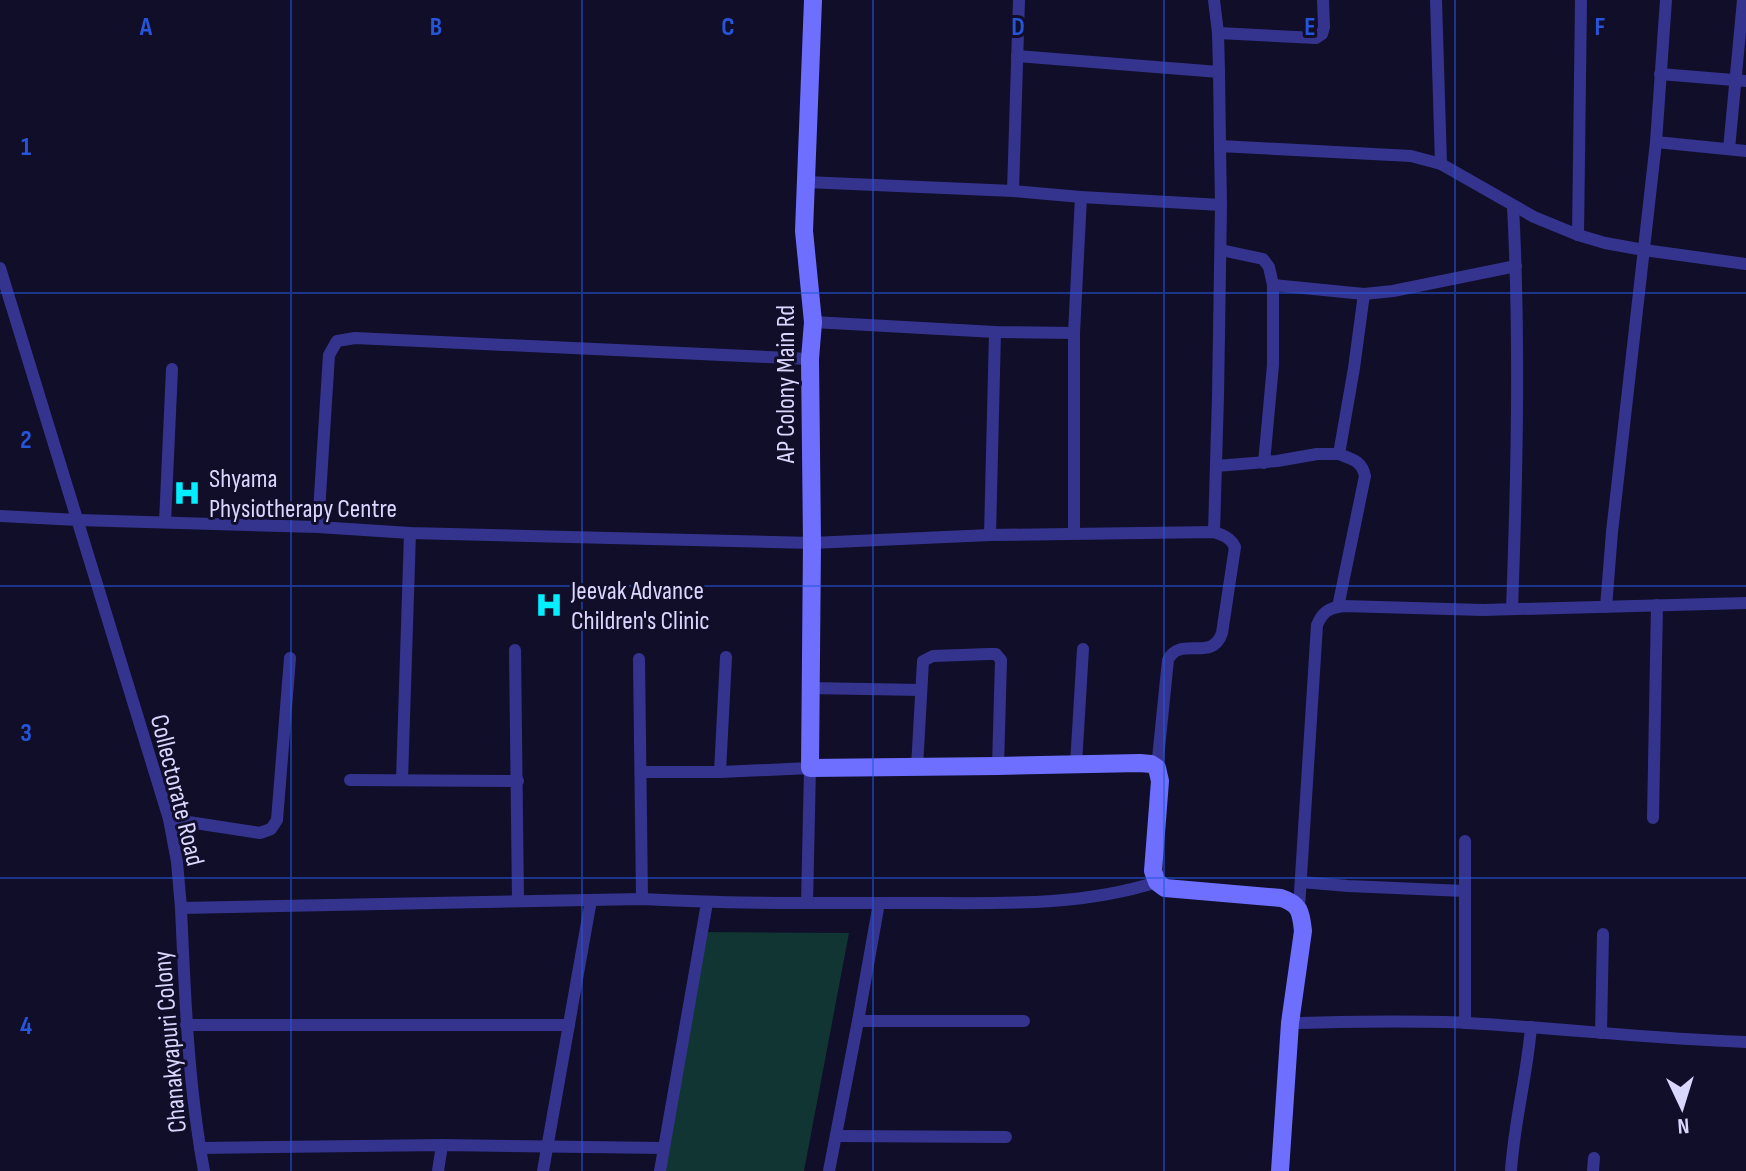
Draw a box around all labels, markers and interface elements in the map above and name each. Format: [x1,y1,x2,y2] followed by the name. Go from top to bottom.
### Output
[139,12,153,43] text: A
[430,12,442,43] text: B
[721,12,735,43] text: C
[1011,12,1025,43] text: D
[1304,12,1316,43] text: E
[1595,12,1606,43] text: F
[21,132,31,163] text: 1
[771,305,802,464] street label: AP Colony Main Rd
[20,425,32,456] text: 2
[209,464,397,525] place label: Shyama Physiotherapy Centre
[172,478,202,508] hospital icon: Shyama Physiotherapy Centre
[570,576,710,637] place label: Jeevak Advance Children's Clinic
[534,590,564,620] hospital icon: Jeevak Advance Children's Clinic
[143,712,210,869] street label: Collectorate Road
[20,718,32,749] text: 3
[147,950,194,1134] street label: Chanakyapuri Colony
[20,1011,32,1042] text: 4
[1642,1067,1722,1147] north arrow
[1676,1112,1690,1139] text: N

